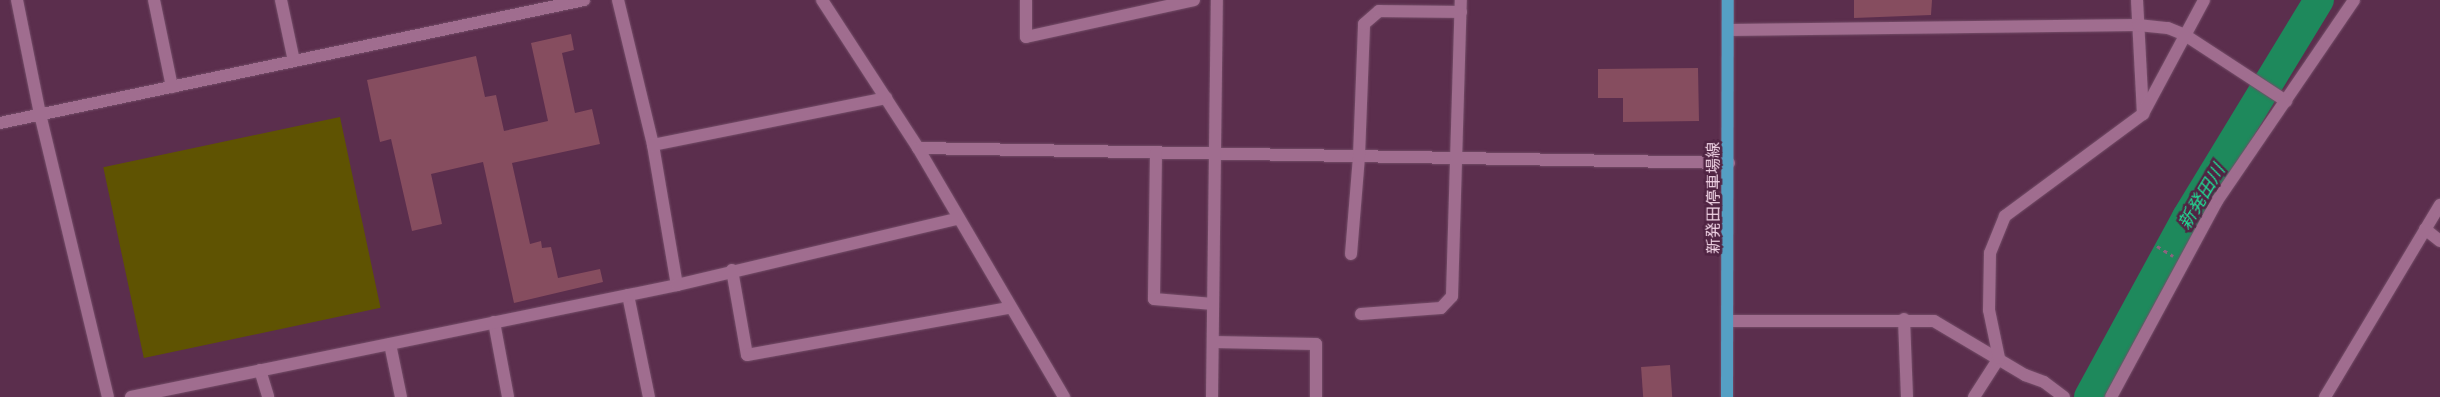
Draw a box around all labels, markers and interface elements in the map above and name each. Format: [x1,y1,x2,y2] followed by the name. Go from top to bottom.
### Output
[1702,142,1722,254] street label: 新発田停車場線
[2172,160,2228,232] water label: 新発田川

